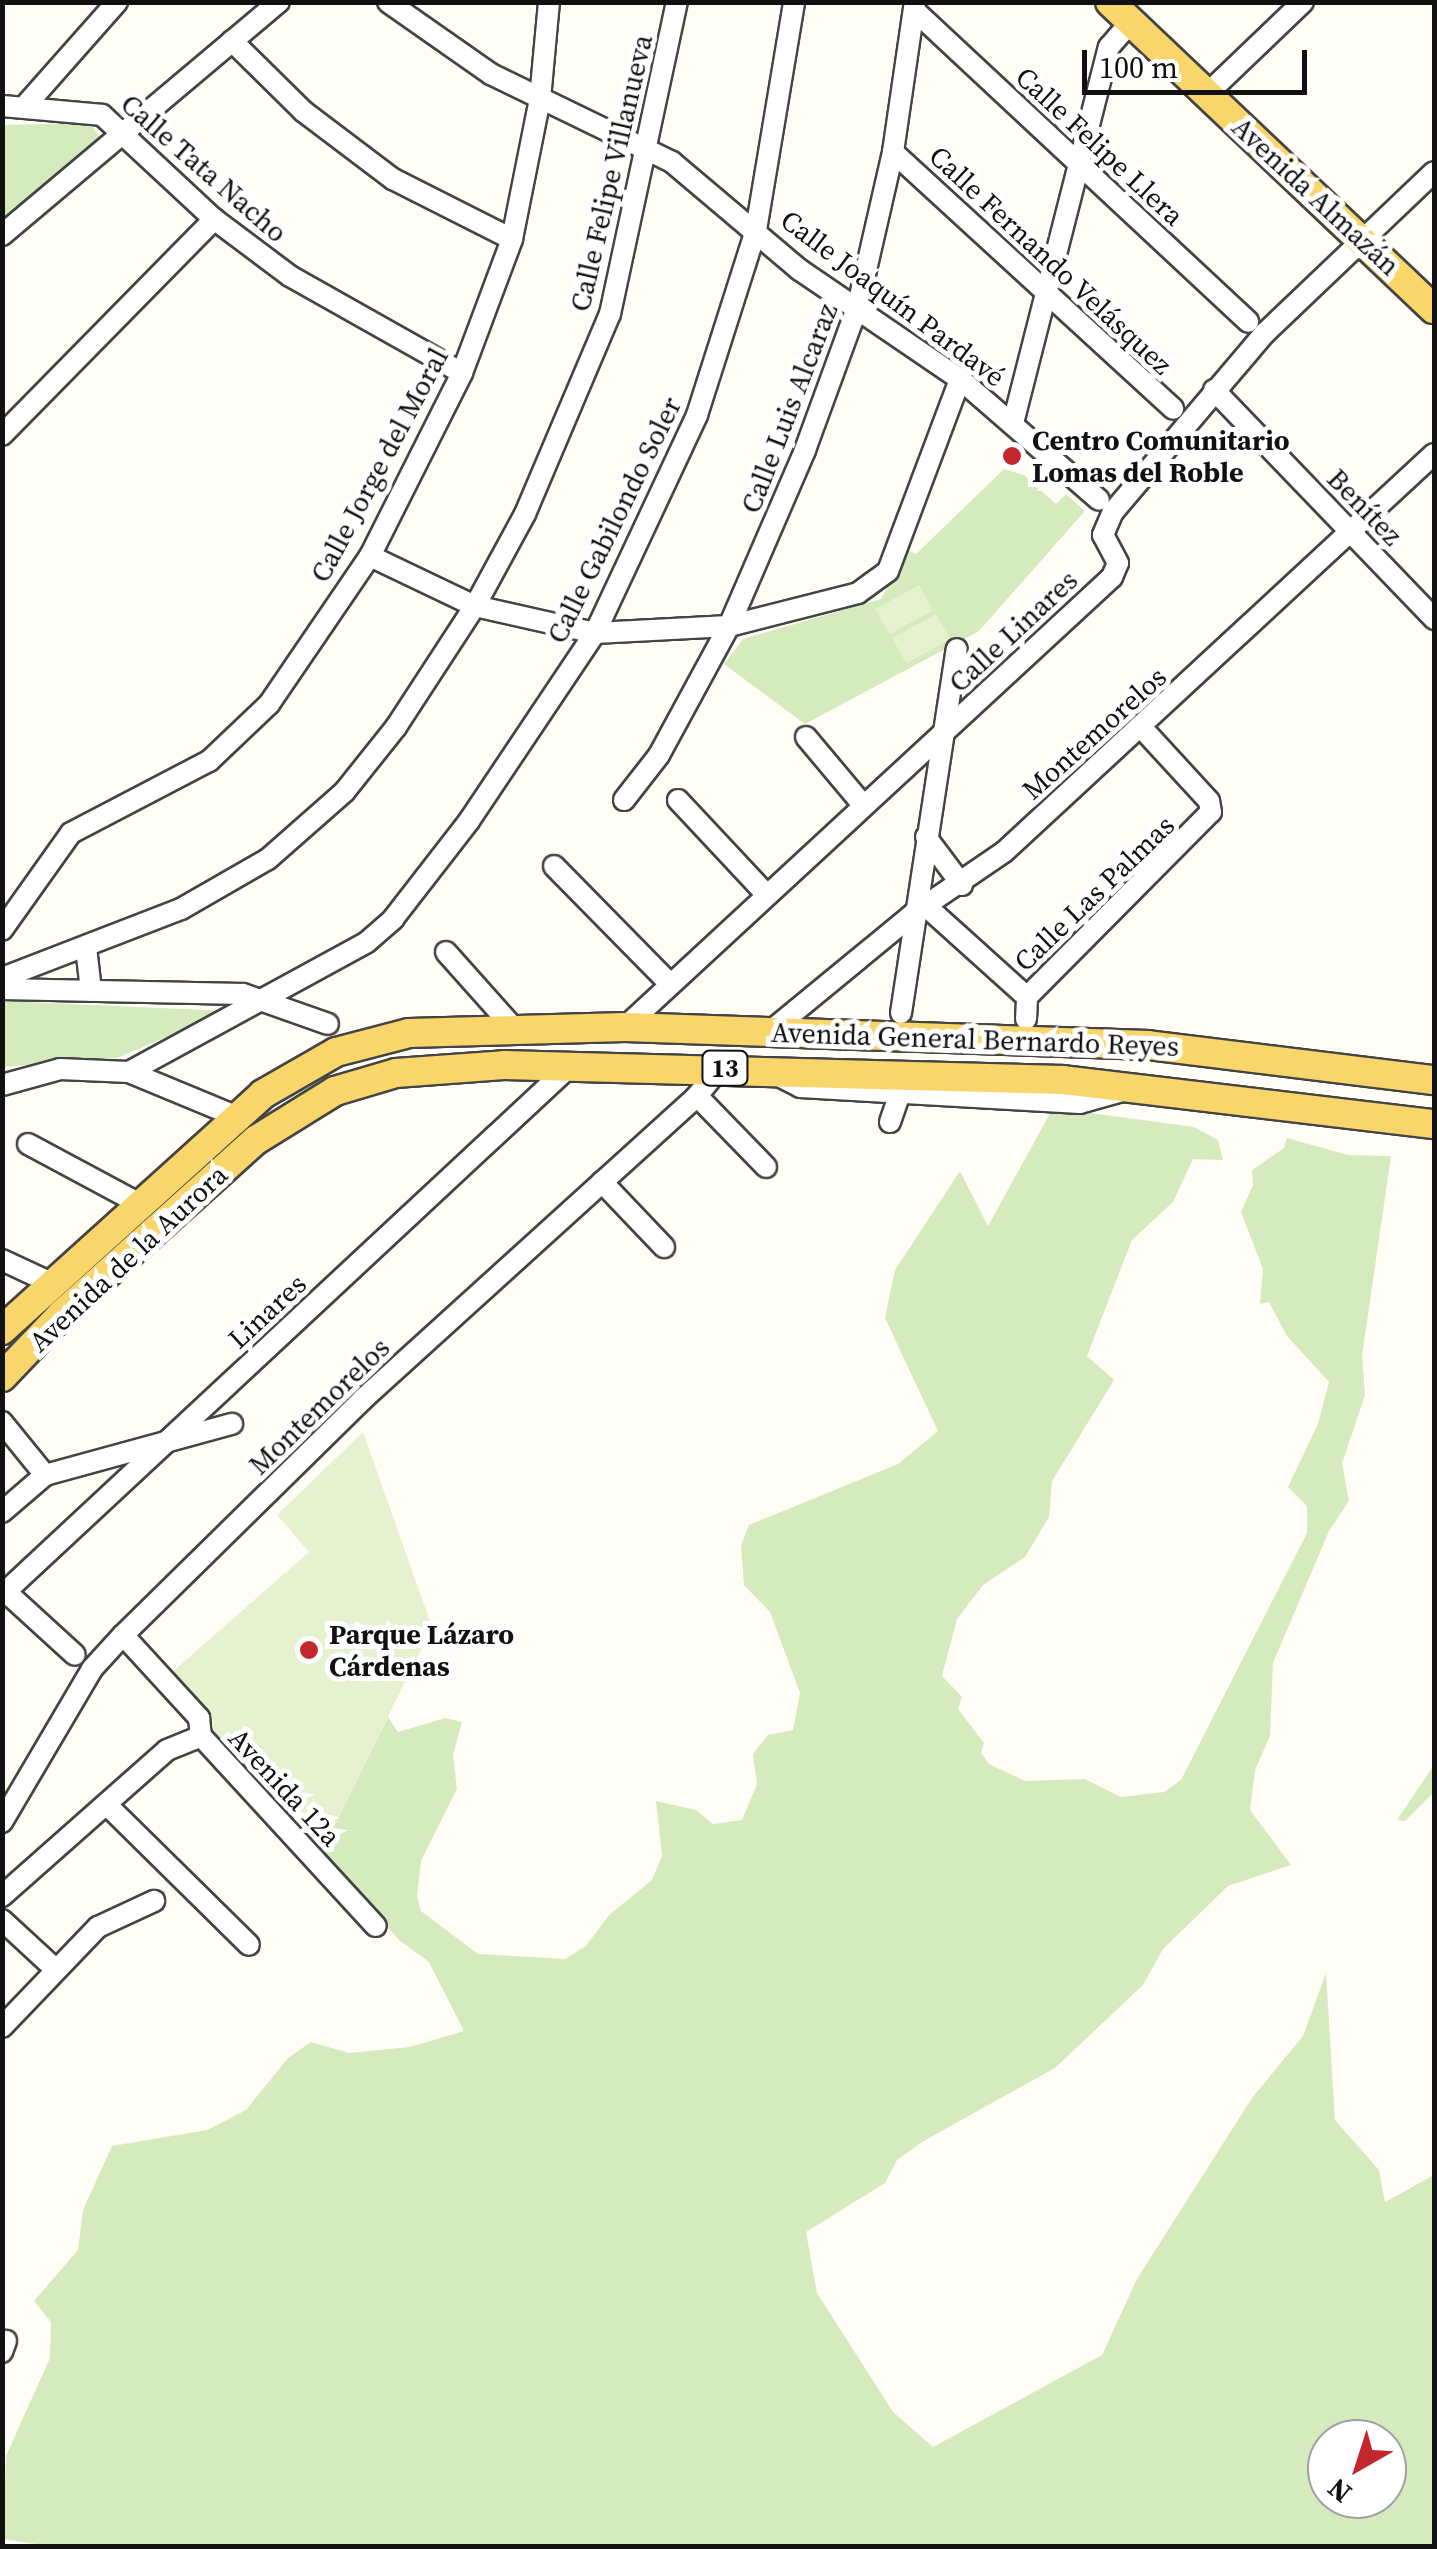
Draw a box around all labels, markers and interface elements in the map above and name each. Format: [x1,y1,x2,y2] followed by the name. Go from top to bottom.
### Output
[1087,30,1312,92] scale bar
[563,31,659,315] street label: Calle Felipe Villanueva
[1099,47,1178,88] text: 100 m
[1009,60,1191,232] street label: Calle Felipe Llera
[114,87,294,249] street label: Calle Tata Nacho
[1225,110,1407,282] street label: Avenida Almazán
[922,138,1180,382] street label: Calle Fernando Velásquez
[774,203,1012,393] street label: Calle Joaquín Pardavé
[734,298,844,518] street label: Calle Luis Alcaraz
[303,342,455,588] street label: Calle Jorge del Moral
[540,391,688,649] street label: Calle Gabilondo Soler
[1032,423,1290,489] place label: Centro Comunitario Lomas del Roble
[1001,445,1023,467] marker: Centro Comunitario Lomas del Roble
[1320,462,1410,552] street label: Benítez
[942,563,1084,699] street label: Calle Linares
[1015,660,1173,806] street label: Montemorelos
[1007,808,1181,978] street label: Calle Las Palmas
[771,1015,1179,1063] street label: Avenida General Bernardo Reyes
[700,1048,750,1088] road number: 13
[22,1157,234,1359] street label: Avenida de la Aurora
[221,1267,313,1355] street label: Linares
[242,1331,396,1481] street label: Montemorelos
[329,1617,514,1683] place label: Parque Lázaro Cárdenas
[298,1639,320,1661] marker: Parque Lázaro Cárdenas
[222,1721,348,1853] street label: Avenida 12a
[1307,2419,1407,2519] north arrow
[1320,2470,1359,2512] text: N

